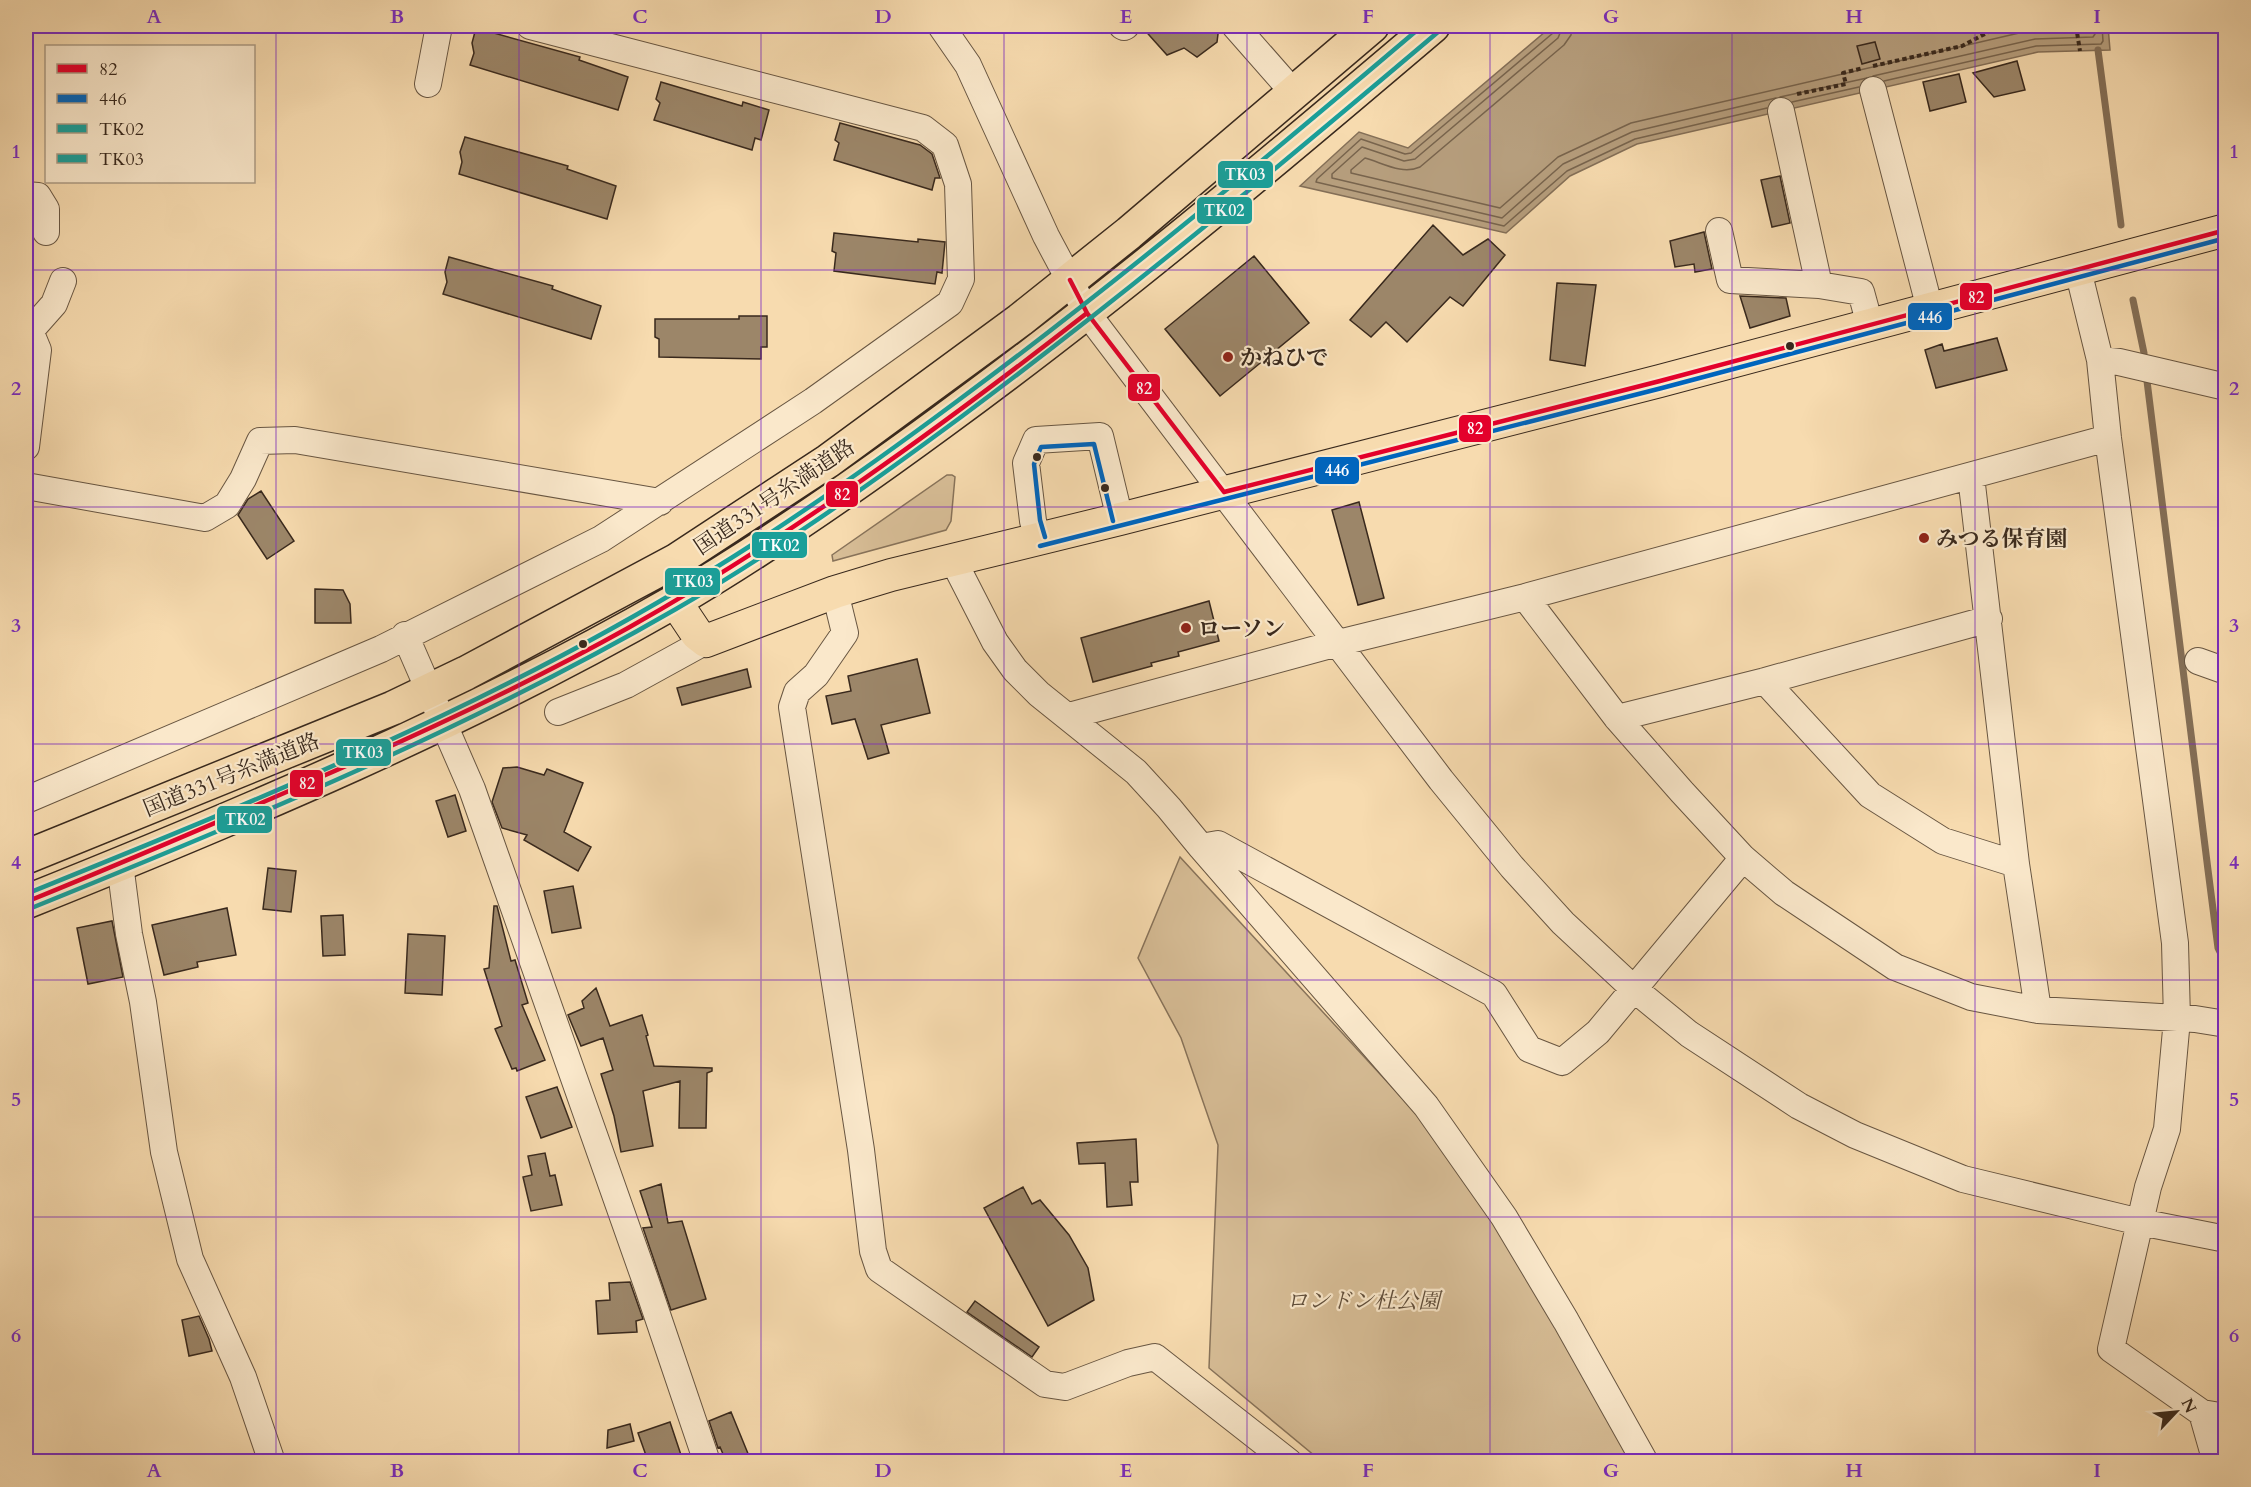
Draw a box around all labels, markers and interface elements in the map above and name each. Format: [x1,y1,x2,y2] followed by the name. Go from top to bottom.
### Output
[146,3,162,30] text: A
[390,3,404,30] text: B
[632,3,648,30] text: C
[874,3,892,30] text: D
[1120,3,1132,30] text: E
[1362,3,1374,30] text: F
[1603,3,1619,30] text: G
[1845,3,1863,30] text: H
[2093,3,2101,30] text: I
[45,45,255,183] legend
[99,57,117,82] text: 82
[99,87,127,112] text: 446
[99,117,144,142] text: TK02
[11,138,21,165] text: 1
[2229,138,2239,165] text: 1
[99,147,144,172] text: TK03
[1217,160,1274,189] line badge: TK03
[1224,164,1266,186] text: TK03
[1196,196,1253,225] line badge: TK02
[1203,200,1245,222] text: TK02
[1959,282,1993,311] line badge: 82
[1968,287,1984,309] text: 82
[1907,302,1953,331] line badge: 446
[1918,307,1942,329] text: 446
[1784,340,1796,352] unlabelled marker
[1240,343,1328,373] place label: かねひで
[1221,350,1235,364] marker: かねひで
[1127,373,1161,402] line badge: 82
[11,375,21,402] text: 2
[2229,375,2239,402] text: 2
[1136,378,1152,400] text: 82
[1458,414,1492,443] line badge: 82
[1467,418,1483,440] text: 82
[688,432,861,562] street label: 国道331号糸満道路
[1031,451,1043,463] unlabelled marker
[1314,456,1360,485] line badge: 446
[1325,460,1349,482] text: 446
[825,480,859,508] line badge: 82
[1099,482,1111,494] unlabelled marker
[834,484,850,506] text: 82
[1936,524,2068,554] place label: みつる保育園
[751,531,808,559] line badge: TK02
[1917,531,1931,545] marker: みつる保育園
[758,535,800,557] text: TK02
[664,567,721,596] line badge: TK03
[672,571,714,593] text: TK03
[11,612,21,639] text: 3
[2229,612,2239,639] text: 3
[1198,614,1285,644] place label: ローソン
[1179,621,1193,635] marker: ローソン
[577,638,589,650] unlabelled marker
[139,726,324,824] street label: 国道331号糸満道路
[335,738,392,767] line badge: TK03
[342,742,384,764] text: TK03
[289,769,324,798] line badge: 82
[299,773,315,795] text: 82
[216,805,273,834] line badge: TK02
[224,809,266,831] text: TK02
[11,849,21,876] text: 4
[2229,849,2239,876] text: 4
[11,1086,21,1113] text: 5
[2229,1086,2239,1113] text: 5
[1286,1286,1443,1316] park label: ロンドン杜公園
[11,1322,21,1349] text: 6
[2229,1322,2239,1349] text: 6
[2146,1382,2206,1442] north arrow
[2176,1395,2202,1417] text: N
[146,1457,162,1484] text: A
[390,1457,404,1484] text: B
[632,1457,648,1484] text: C
[874,1457,892,1484] text: D
[1120,1457,1132,1484] text: E
[1362,1457,1374,1484] text: F
[1603,1457,1619,1484] text: G
[1845,1457,1863,1484] text: H
[2093,1457,2101,1484] text: I

